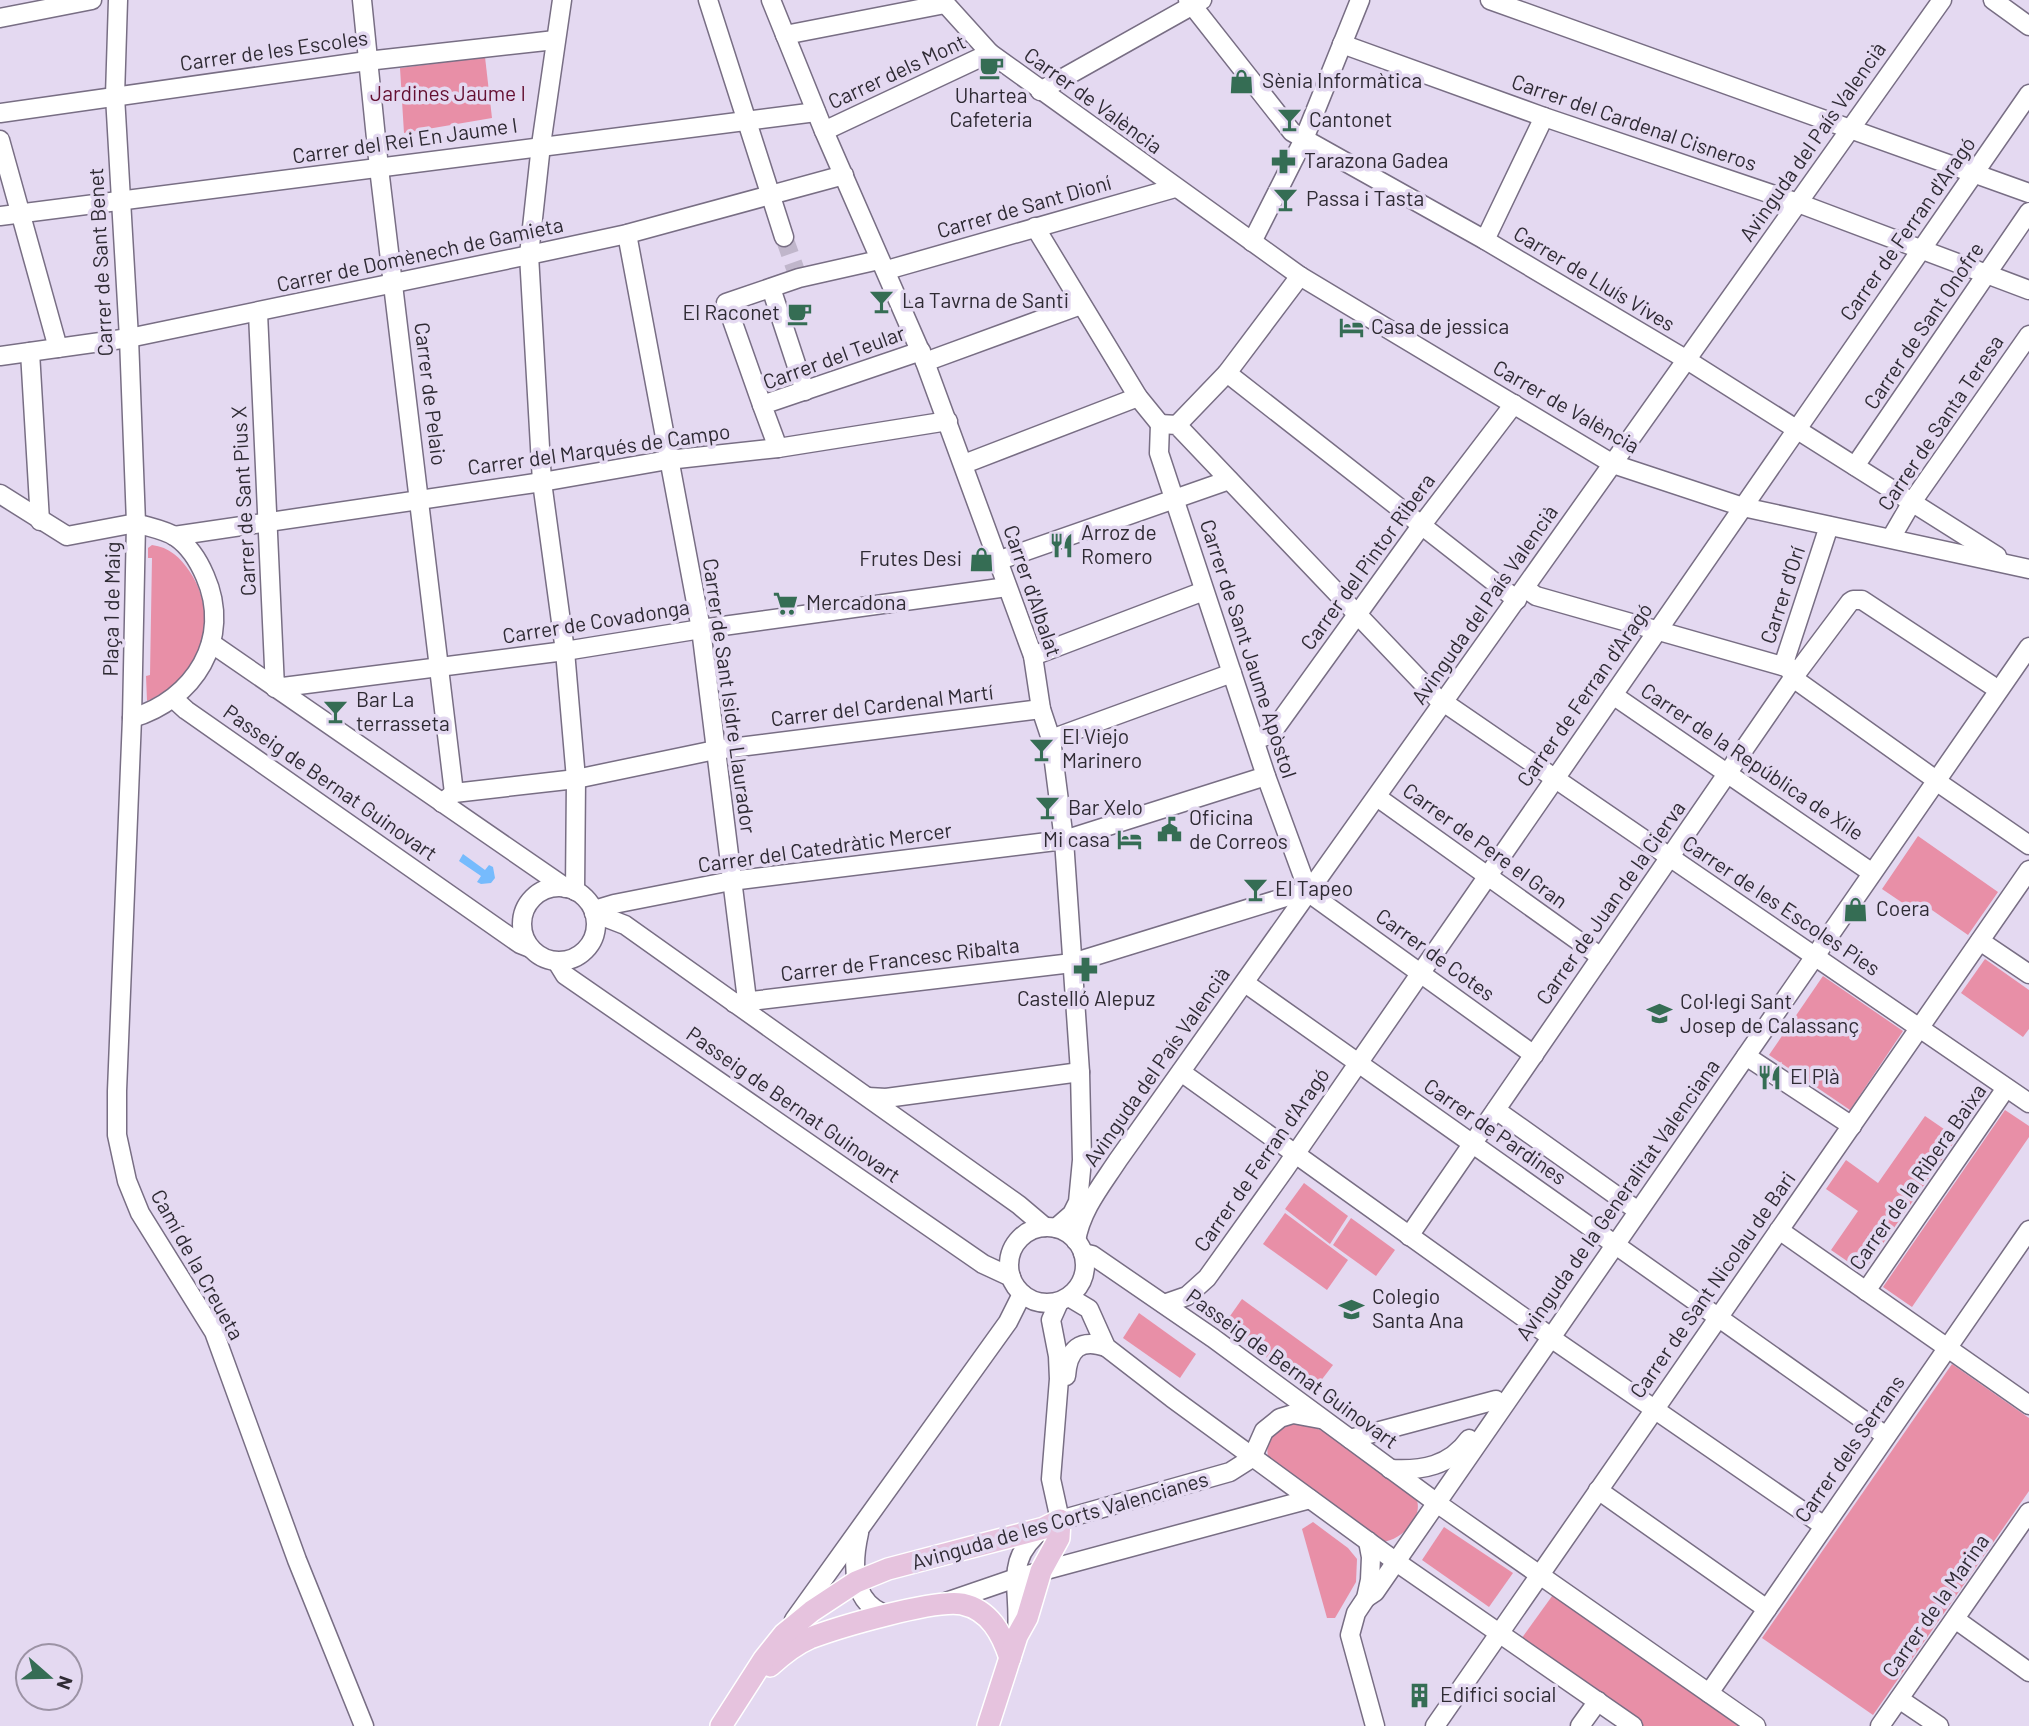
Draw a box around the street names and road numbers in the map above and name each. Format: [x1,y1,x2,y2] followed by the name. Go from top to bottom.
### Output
[178,24,369,75] street label: Carrer de les Escoles
[824,28,969,113] street label: Carrer dels Mont
[1733,37,1890,246] street label: Avinguda del País Valencià
[1020,41,1168,158] street label: Carrer de València
[1509,68,1760,175] street label: Carrer del Cardenal Cisneros
[291,111,519,168] street label: Carrer del Rei En Jaume I
[1834,131,1980,325] street label: Carrer de Ferran d'Aragó
[82,167,117,357] street label: Carrer de Sant Benet
[934,169,1114,242] street label: Carrer de Sant Dioní
[274,211,565,296] street label: Carrer de Domènech de Gamieta
[1510,220,1680,336] street label: Carrer de Lluís Vives
[1858,237,1988,414] street label: Carrer de Sant Onofre
[759,319,908,394] street label: Carrer del Teular
[410,321,453,467] street label: Carrer de Pelaio
[1872,330,2008,515] street label: Carrer de Santa Teresa
[1489,354,1644,458] street label: Carrer de València
[225,405,260,597] street label: Carrer de Sant Pius X
[466,418,732,479] street label: Carrer del Marqués de Campo
[1294,468,1439,654] street label: Carrer del Pintor Ribera
[1405,500,1562,709] street label: Avinguda del País Valencià
[1196,516,1303,781] street label: Carrer de Sant Jaume Apòstol
[999,521,1068,660] street label: Carrer d'Albalat
[97,541,124,676] street label: Plaça 1 de Maig
[1754,542,1809,646] street label: Carrer d'Orí
[699,557,762,835] street label: Carrer de Sant Isidre Llaurador
[501,593,691,648] street label: Carrer de Covadonga
[1511,597,1657,791] street label: Carrer de Ferran d'Aragó
[1637,677,1869,845] street label: Carrer de la República de Xile
[769,678,995,731] street label: Carrer del Cardenal Martí
[219,698,443,865] street label: Passeig de Bernat Guinovart
[1399,777,1573,913] street label: Carrer de Pere el Gran
[1530,796,1690,1009] street label: Carrer de Juan de la Cierva
[696,816,954,877] street label: Carrer del Catedràtic Mercer
[1678,829,1885,980] street label: Carrer de les Escoles Pies
[1372,902,1500,1005] street label: Carrer de Cotes
[779,931,1021,986] street label: Carrer de Francesc Ribalta
[1077,962,1234,1171] street label: Avinguda del País Valencià
[682,1020,906,1187] street label: Passeig de Bernat Guinovart
[1510,1054,1724,1345] street label: Avinguda de la Generalitat Valenciana
[1188,1062,1334,1256] street label: Carrer de Ferran d'Aragó
[1420,1072,1572,1189] street label: Carrer de Pardines
[1843,1078,1990,1274] street label: Carrer de la Ribera Baixa
[1624,1166,1800,1402] street label: Carrer de Sant Nicolau de Bari
[147,1185,250,1344] street label: Camí de la Creueta
[1182,1283,1404,1453] street label: Passeig de Bernat Guinovart
[1789,1370,1909,1527] street label: Carrer dels Serrans
[908,1465,1211,1574] street label: Avinguda de les Corts Valencianes
[1876,1529,1993,1682] street label: Carrer de la Marina

